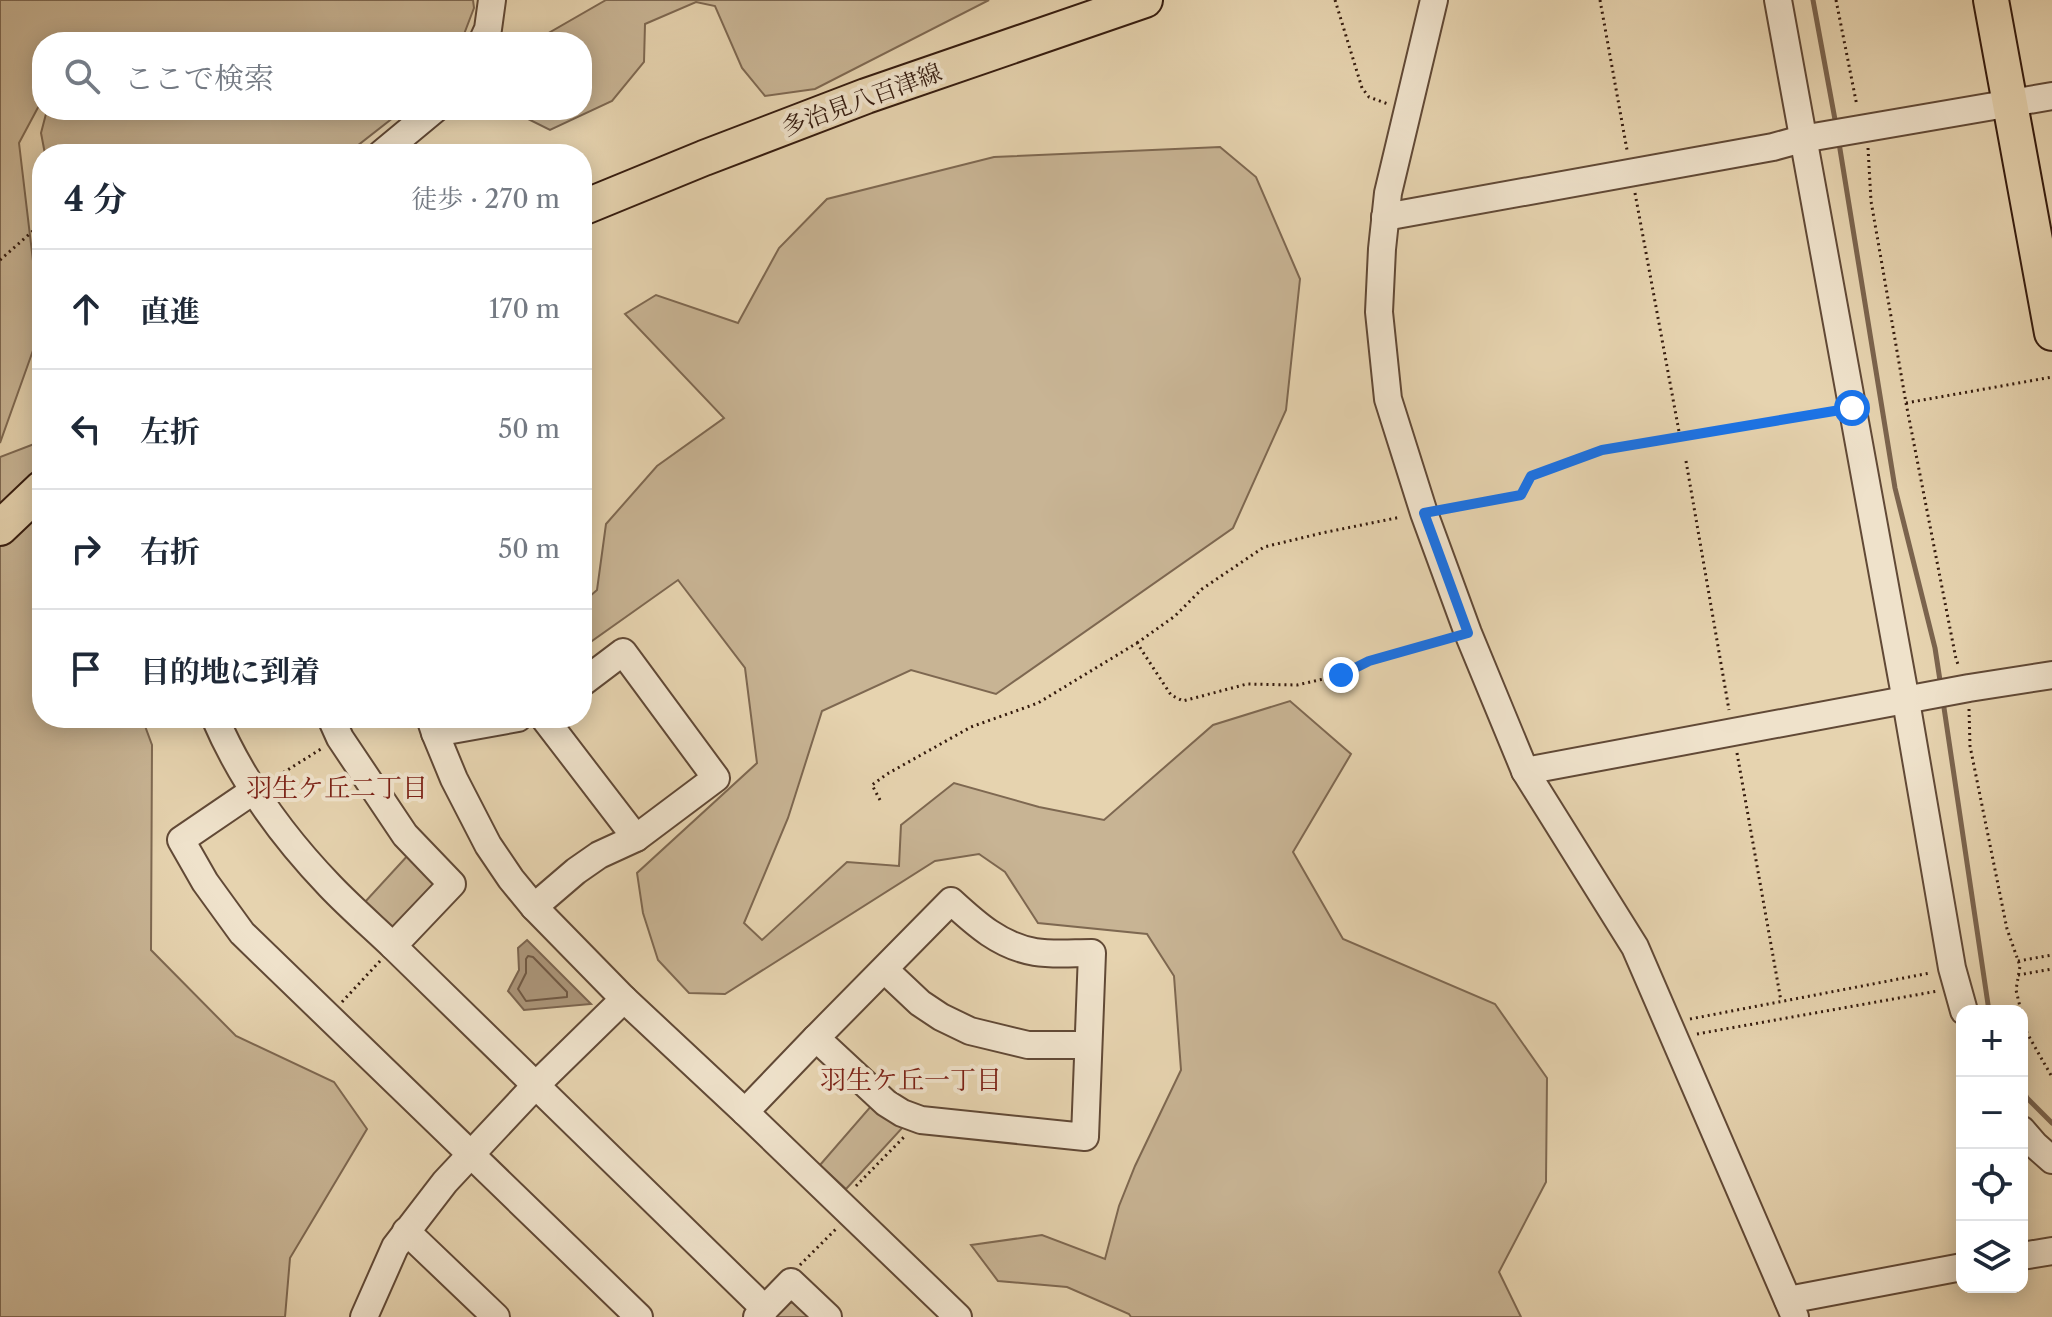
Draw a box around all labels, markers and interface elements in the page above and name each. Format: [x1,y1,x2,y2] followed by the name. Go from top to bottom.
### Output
[32,32,592,120] search box
[60,54,104,98] icon: search
[778,57,946,142] street label: 多治見八百津線
[124,60,274,97] text: ここで検索
[64,178,127,220] text: 4 分
[411,183,560,215] text: 徒歩 · 270 m
[64,287,108,331] icon: ahead
[140,293,200,330] text: 直進
[489,293,560,325] text: 170 m
[1834,390,1870,426] route start
[64,407,108,451] icon: left
[140,413,200,450] text: 左折
[498,413,560,445] text: 50 m
[64,527,108,571] icon: right
[140,533,200,570] text: 右折
[498,533,560,565] text: 50 m
[64,647,108,691] icon: arrive
[140,653,320,690] text: 目的地に到着
[1323,657,1359,693] route end
[246,772,428,804] district label: 羽生ケ丘二丁目
[1956,1005,2028,1293] map controls
[1956,1005,2028,1077] button: +
[820,1064,1002,1096] district label: 羽生ケ丘一丁目
[1956,1077,2028,1149] button: −
[1956,1149,2028,1221] button: locate
[1956,1221,2028,1293] button: layers

